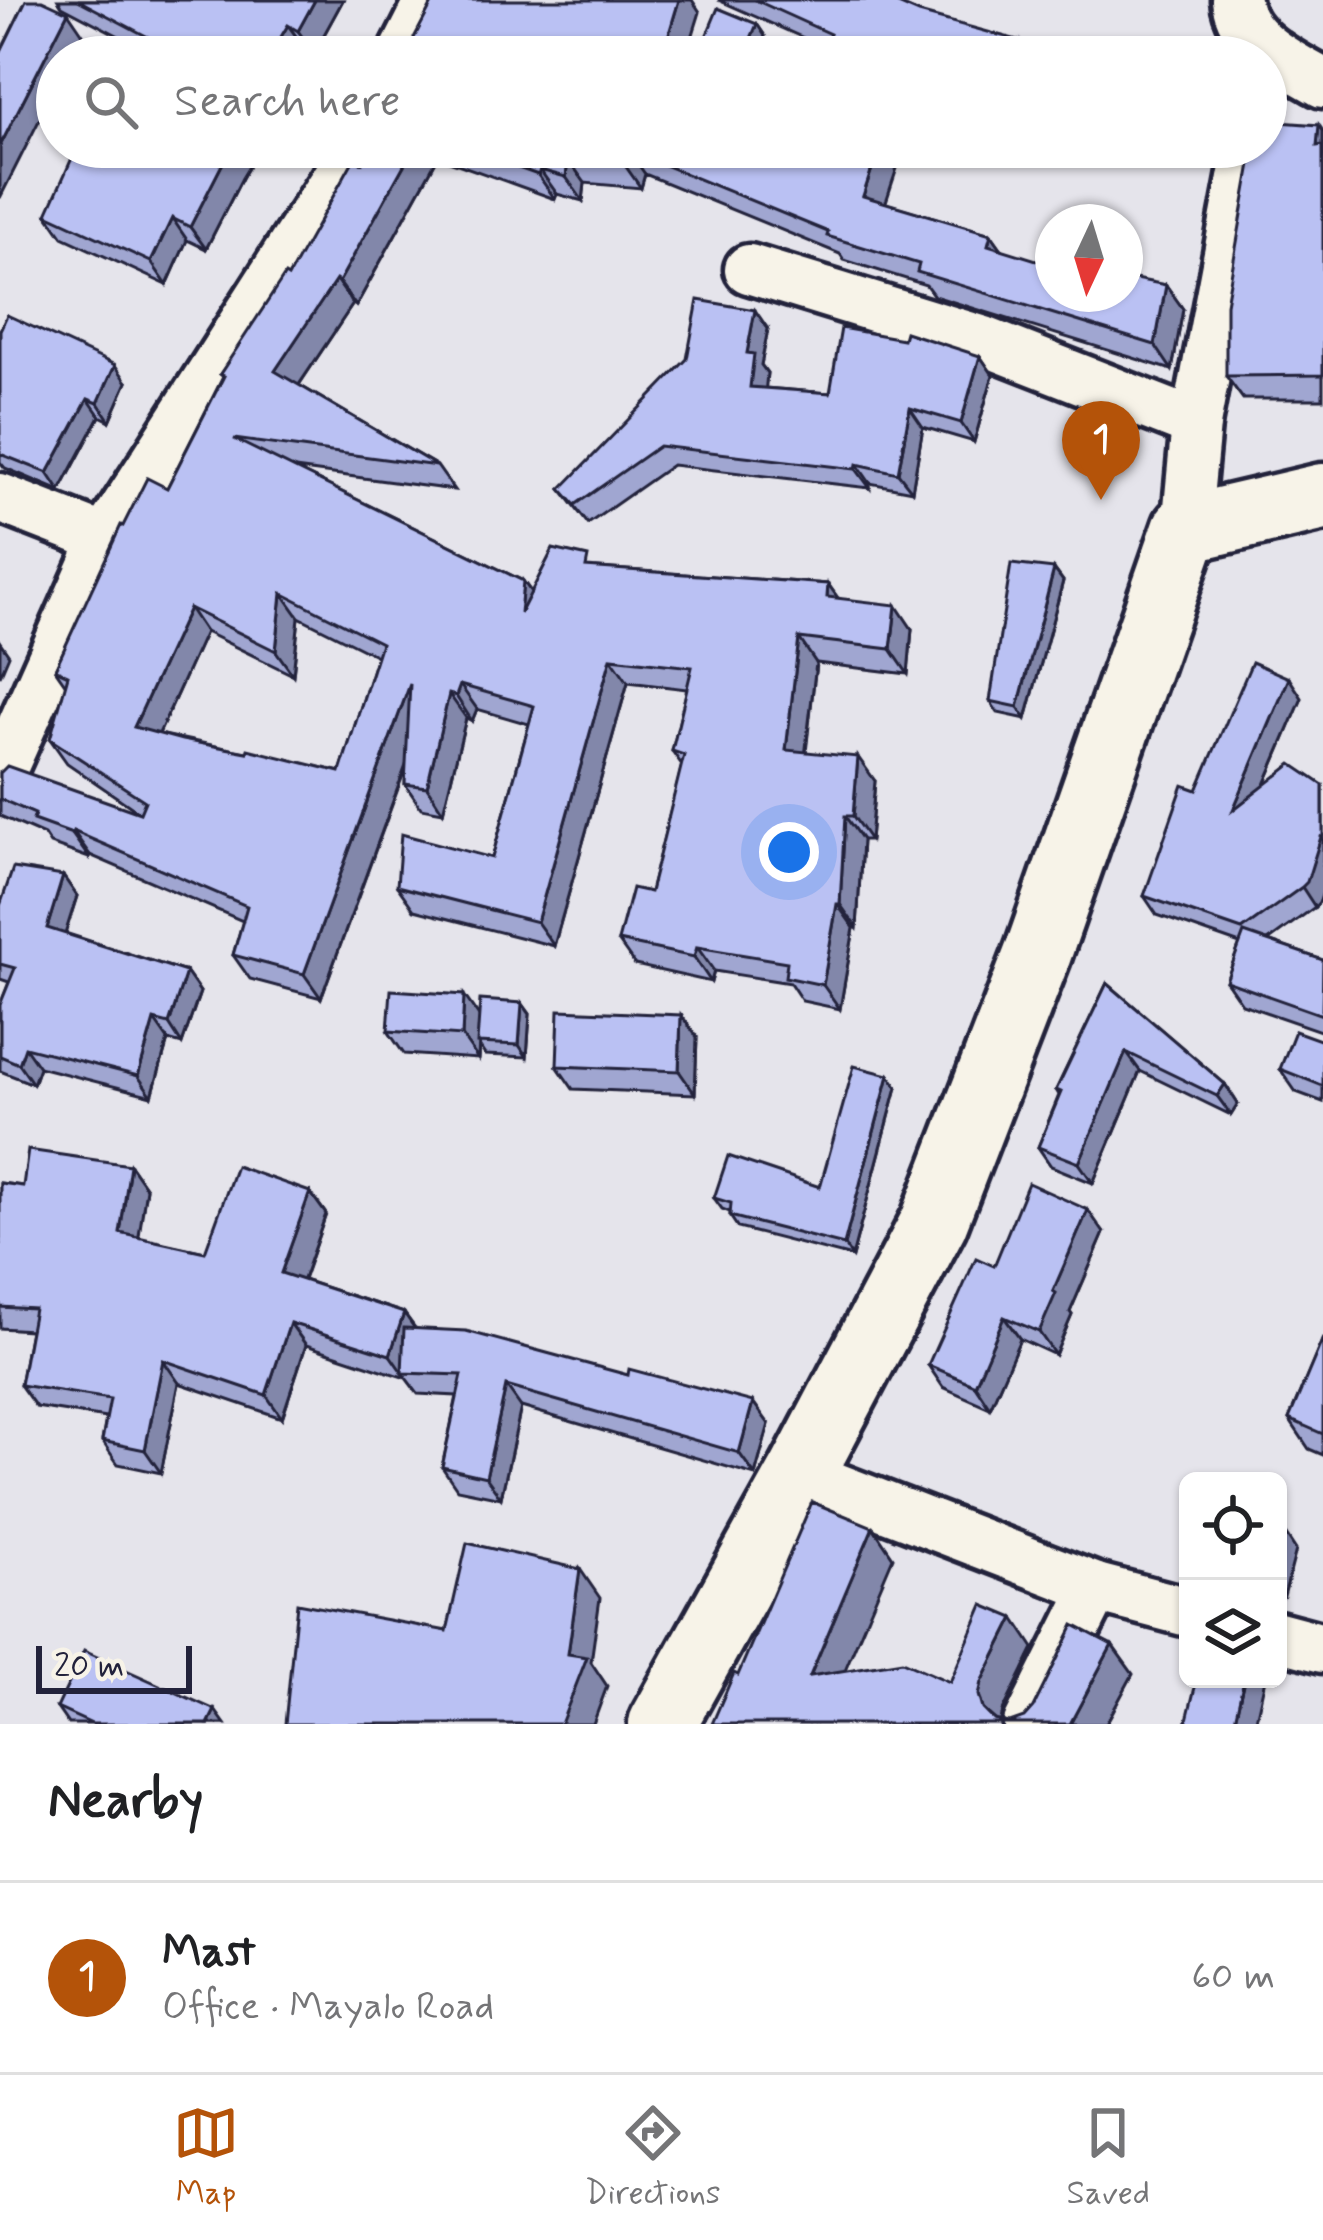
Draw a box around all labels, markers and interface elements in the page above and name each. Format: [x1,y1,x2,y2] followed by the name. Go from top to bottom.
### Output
[36,36,1287,168] search box
[78,69,144,135] icon: search
[174,73,401,132] text: Search here
[1035,204,1143,312] north arrow
[1062,401,1140,500] pin: 1
[759,822,819,882] your location
[1179,1472,1287,1688] map controls
[1179,1472,1287,1580] button: locate
[1179,1580,1287,1688] button: layers
[36,1640,192,1693] scale bar
[54,1645,124,1689] text: 20 m
[48,1769,203,1835] text: Nearby
[162,1923,256,1982] text: Mast
[78,1952,96,2003] text: 1
[1191,1952,1275,2003] text: 60 m
[162,1982,494,2033] text: Office · Mayalo Road
[173,2100,239,2216] tab: Map
[585,2100,721,2216] tab: Directions
[1067,2100,1150,2216] tab: Saved

